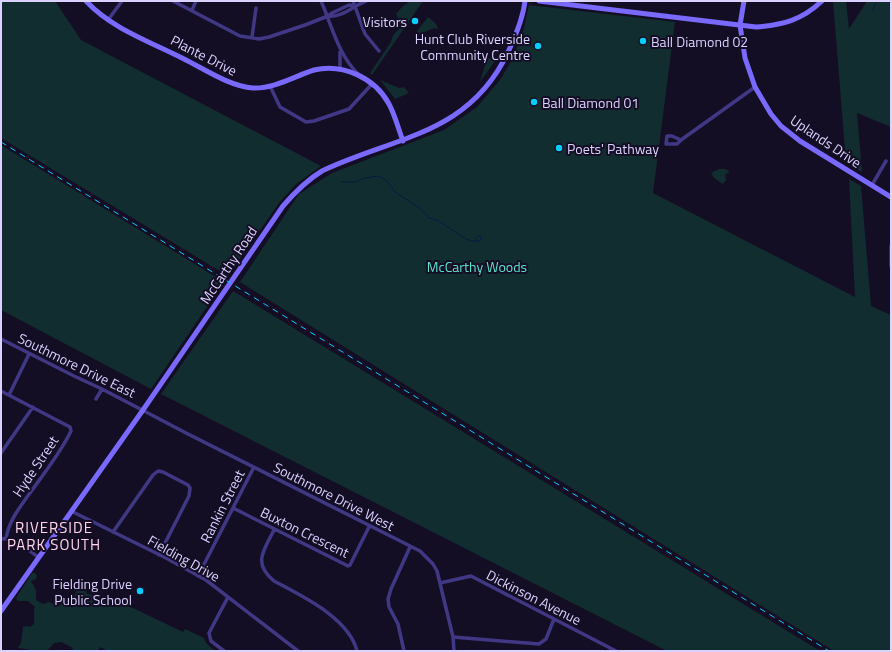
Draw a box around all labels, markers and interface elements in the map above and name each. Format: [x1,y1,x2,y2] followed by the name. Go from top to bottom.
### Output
[363,11,407,32] place label: Visitors
[410,16,420,26] marker: Visitors
[415,28,530,65] place label: Hunt Club Riverside Community Centre
[167,29,241,81] street label: Plante Drive
[651,31,748,52] place label: Ball Diamond 02
[638,36,648,46] marker: Ball Diamond 02
[533,41,543,51] marker: Hunt Club Riverside Community Centre
[542,92,639,113] place label: Ball Diamond 01
[529,97,539,107] marker: Ball Diamond 01
[786,109,866,173] street label: Uplands Drive
[567,138,659,159] place label: Poets' Pathway
[554,143,564,153] marker: Poets' Pathway
[194,222,262,308] street label: McCarthy Road
[427,256,527,277] park label: McCarthy Woods
[15,327,139,403] street label: Southmore Drive East
[7,431,63,501] street label: Hyde Street
[270,456,398,536] street label: Southmore Drive West
[195,466,249,546] street label: Rankin Street
[257,501,353,563] street label: Buxton Crescent
[7,516,101,556] district label: RIVERSIDE PARK SOUTH
[144,530,224,586] street label: Fielding Drive
[483,564,585,630] street label: Dickinson Avenue
[52,573,132,610] place label: Fielding Drive Public School
[135,586,145,596] marker: Fielding Drive Public School

